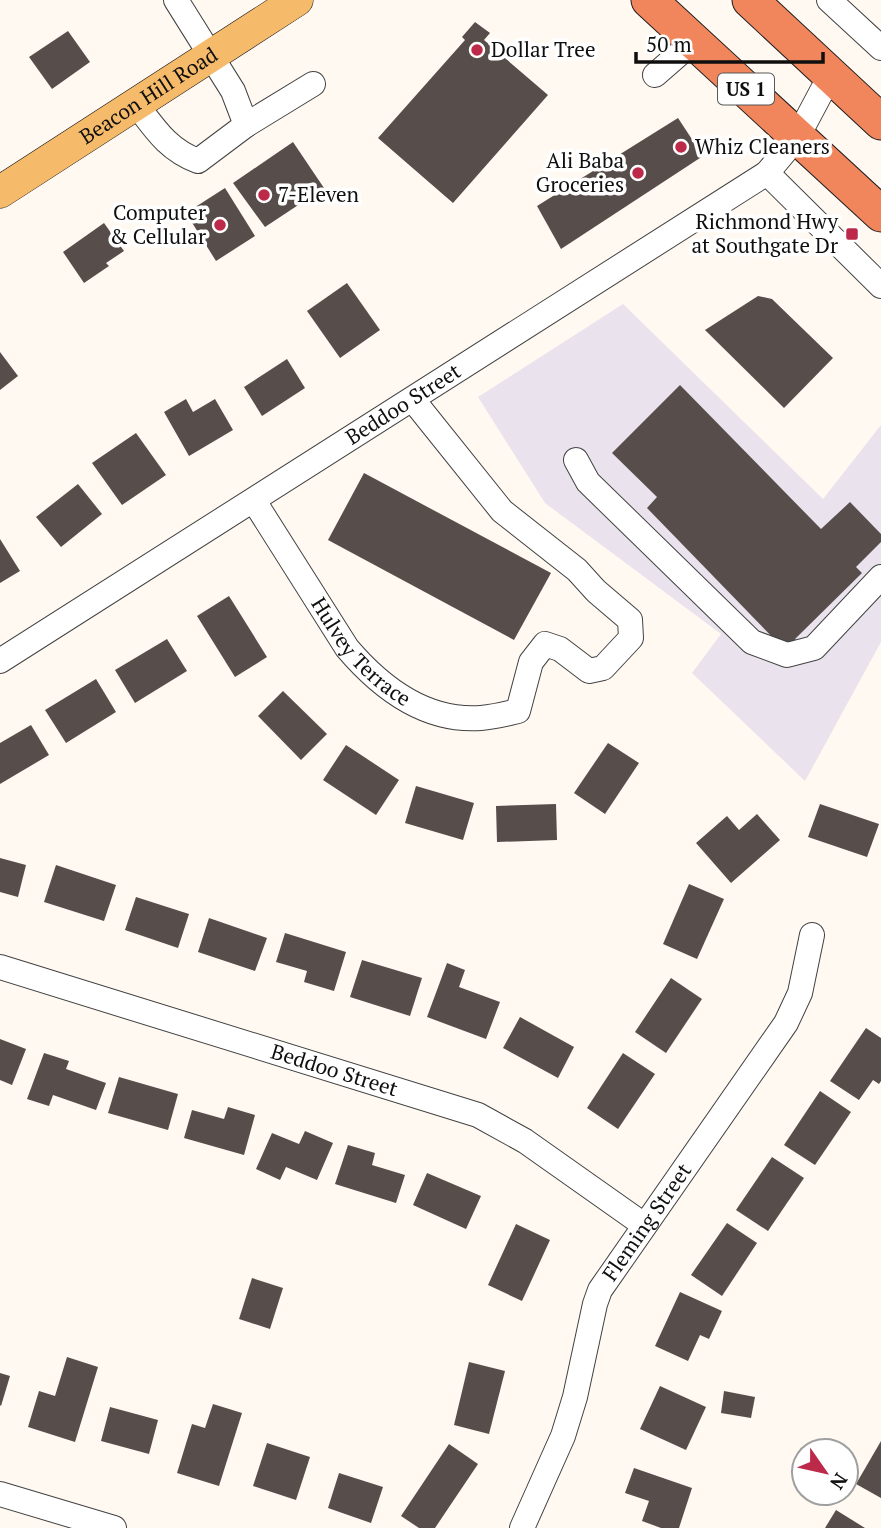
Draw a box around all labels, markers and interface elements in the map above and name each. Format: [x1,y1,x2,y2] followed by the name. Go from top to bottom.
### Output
[636,21,823,65] scale bar
[646,30,692,58] text: 50 m
[491,35,595,63] place label: Dollar Tree
[74,40,223,150] street label: Beacon Hill Road
[469,42,485,58] marker: Dollar Tree
[718,74,774,104] road number: US 1
[695,132,830,160] place label: Whiz Cleaners
[673,139,689,155] marker: Whiz Cleaners
[536,146,624,198] place label: Ali Baba Groceries
[630,165,646,181] marker: Ali Baba Groceries
[278,180,360,208] place label: 7-Eleven
[256,187,272,203] marker: 7-Eleven
[109,198,206,250] place label: Computer & Cellular
[691,207,838,259] place label: Richmond Hwy at Southgate Dr
[212,217,228,233] marker: Computer & Cellular
[844,226,860,242] marker: Richmond Hwy at Southgate Dr
[340,356,466,451] street label: Beddoo Street
[305,591,416,712] street label: Hulvey Terrace
[268,1037,402,1102] street label: Beddoo Street
[596,1157,697,1286] street label: Fleming Street
[790,1437,860,1507] north arrow
[825,1469,854,1495] text: N

